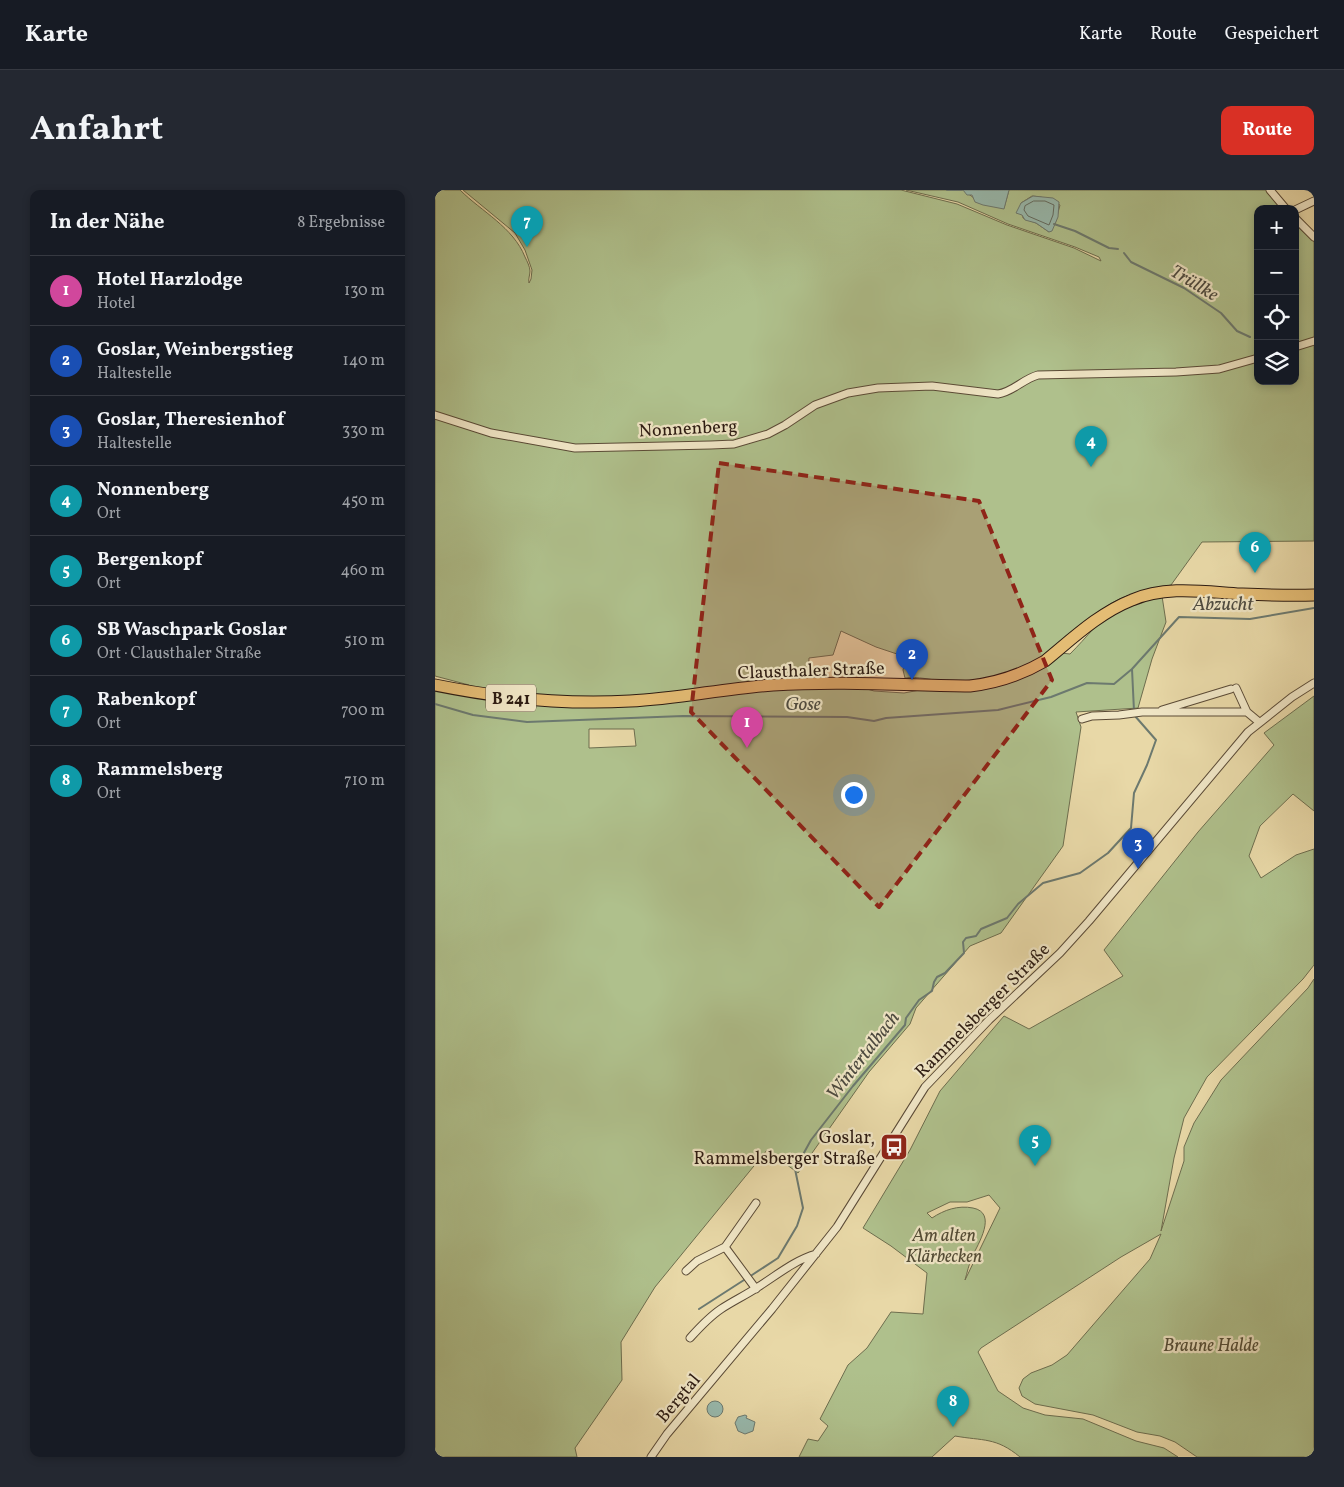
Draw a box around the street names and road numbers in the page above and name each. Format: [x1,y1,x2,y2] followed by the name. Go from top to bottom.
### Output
[638,414,738,445] street label: Nonnenberg
[737,656,885,687] street label: Clausthaler Straße
[486,684,536,712] road number: B 241
[910,938,1056,1084] street label: Rammelsberger Straße
[651,1369,707,1429] street label: Bergtal

